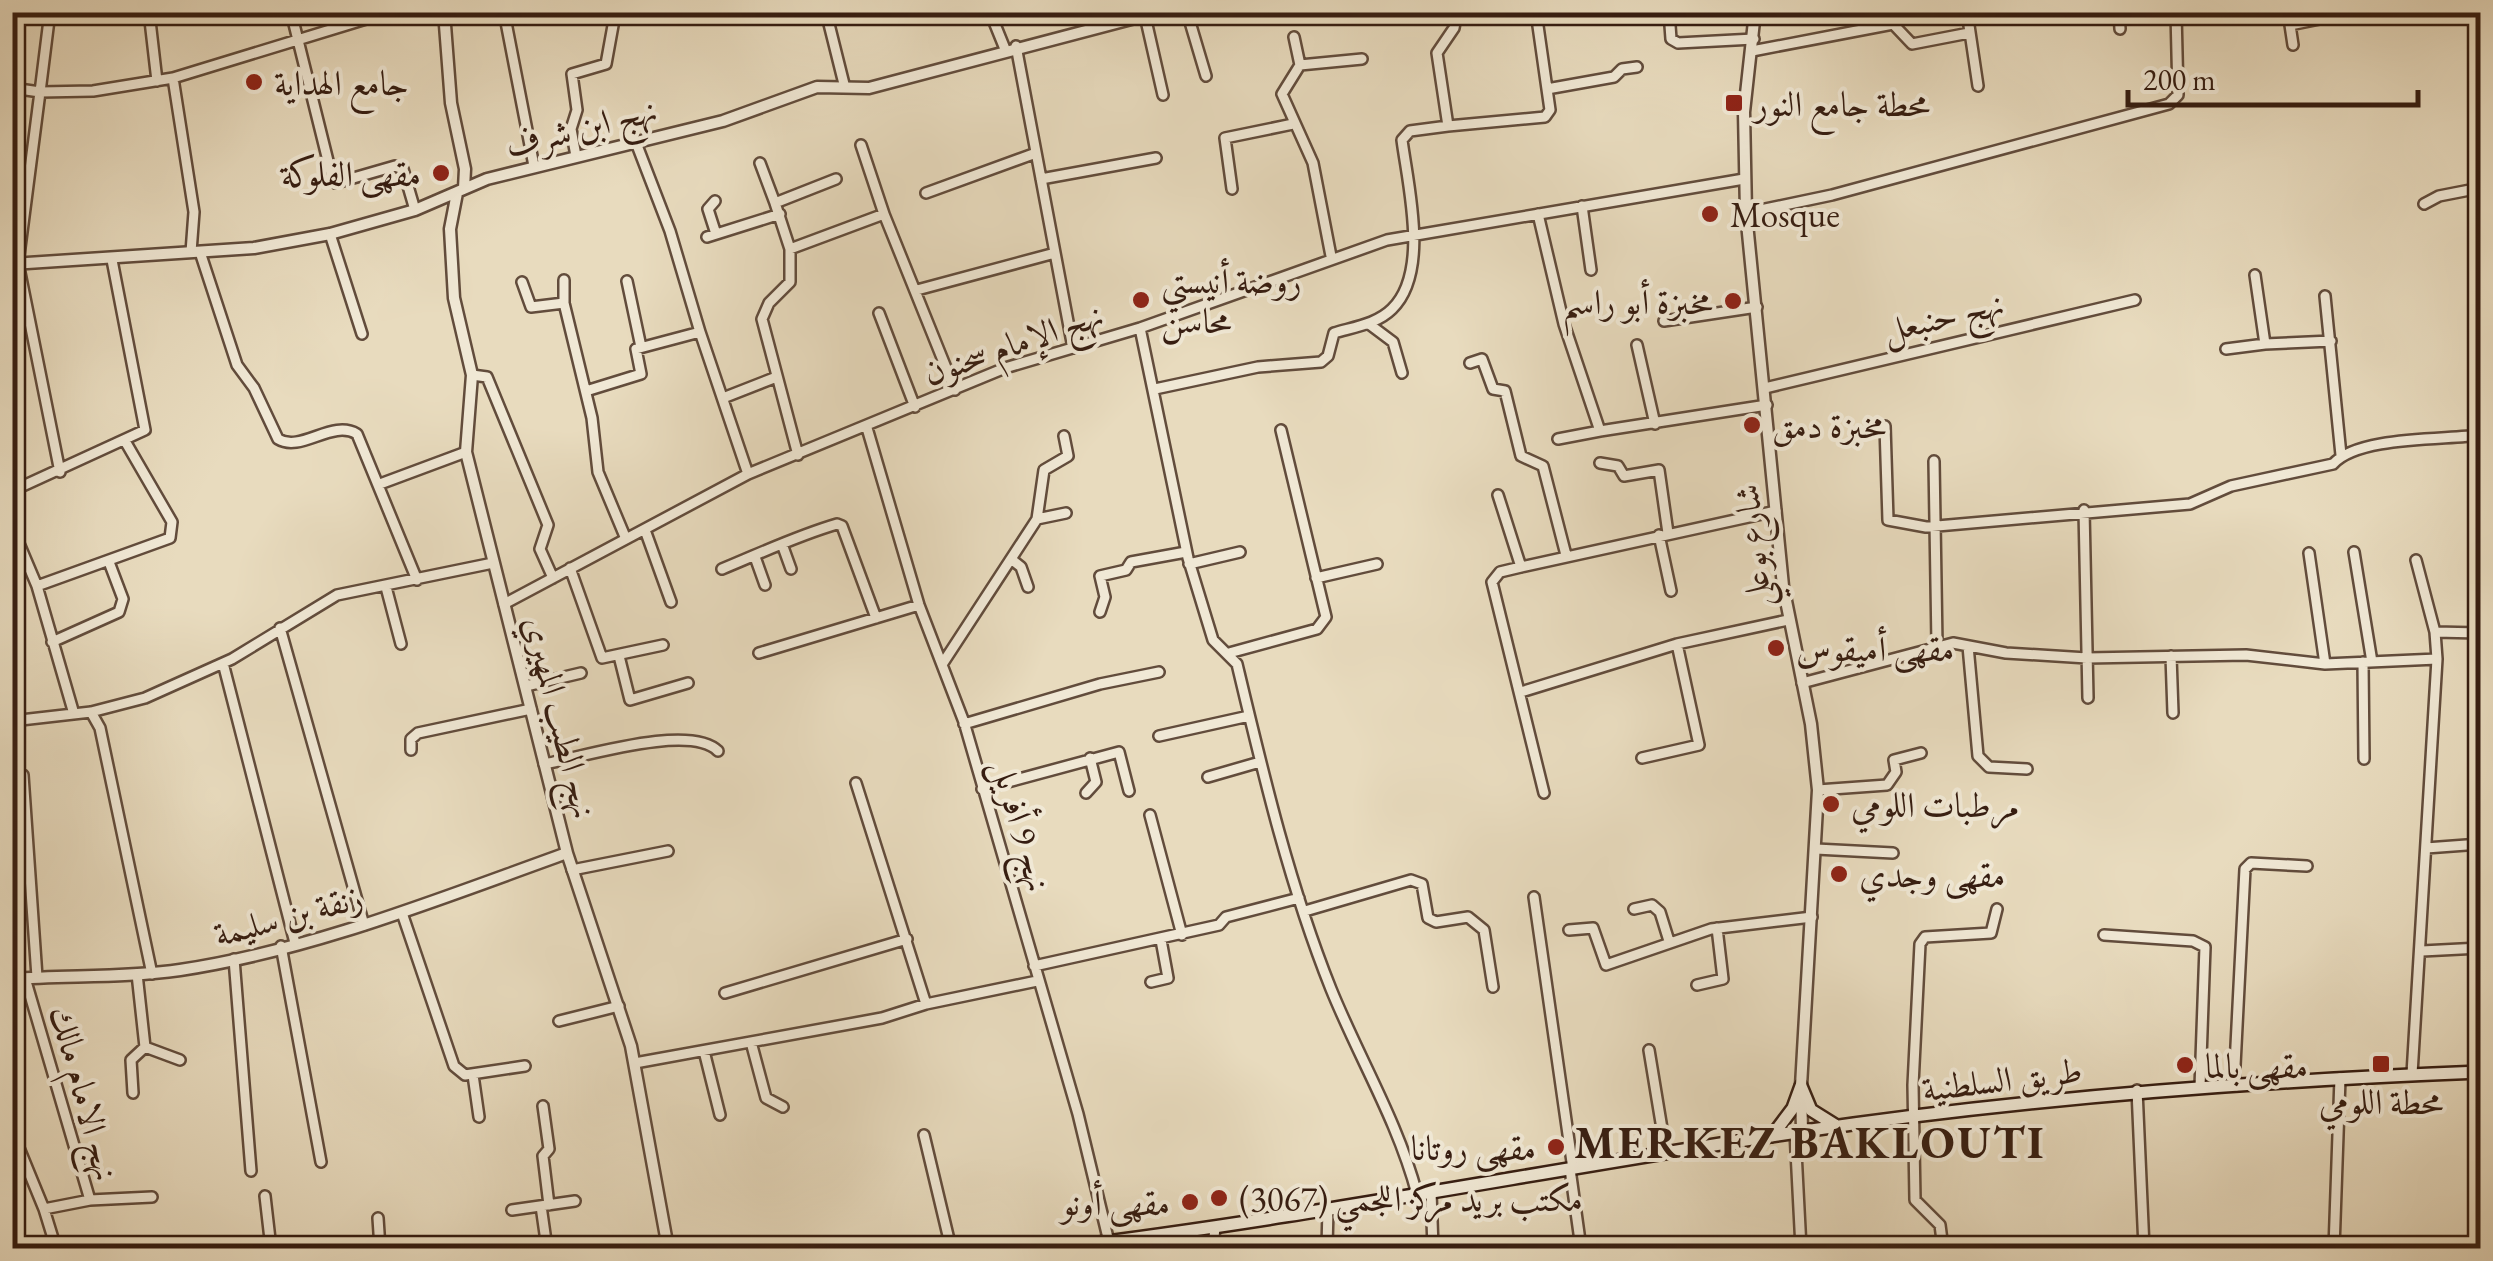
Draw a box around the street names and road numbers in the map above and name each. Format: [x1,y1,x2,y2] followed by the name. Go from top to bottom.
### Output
[501,86,664,176] street label: نهج ابن شرف
[1878,280,2010,361] street label: نهج حنبعل
[917,291,1112,403] street label: نهج الإمام سحنون
[1723,481,1792,610] street label: شارع بوعلي
[505,611,608,825] street label: نهج الطيب المهيري
[973,753,1063,899] street label: نهج 9 أفريل
[209,874,367,956] street label: زنقة بن سليمة
[31,1001,130,1188] street label: نهج الامام مالك
[1919,1047,2085,1111] street label: طريق السلطنية

